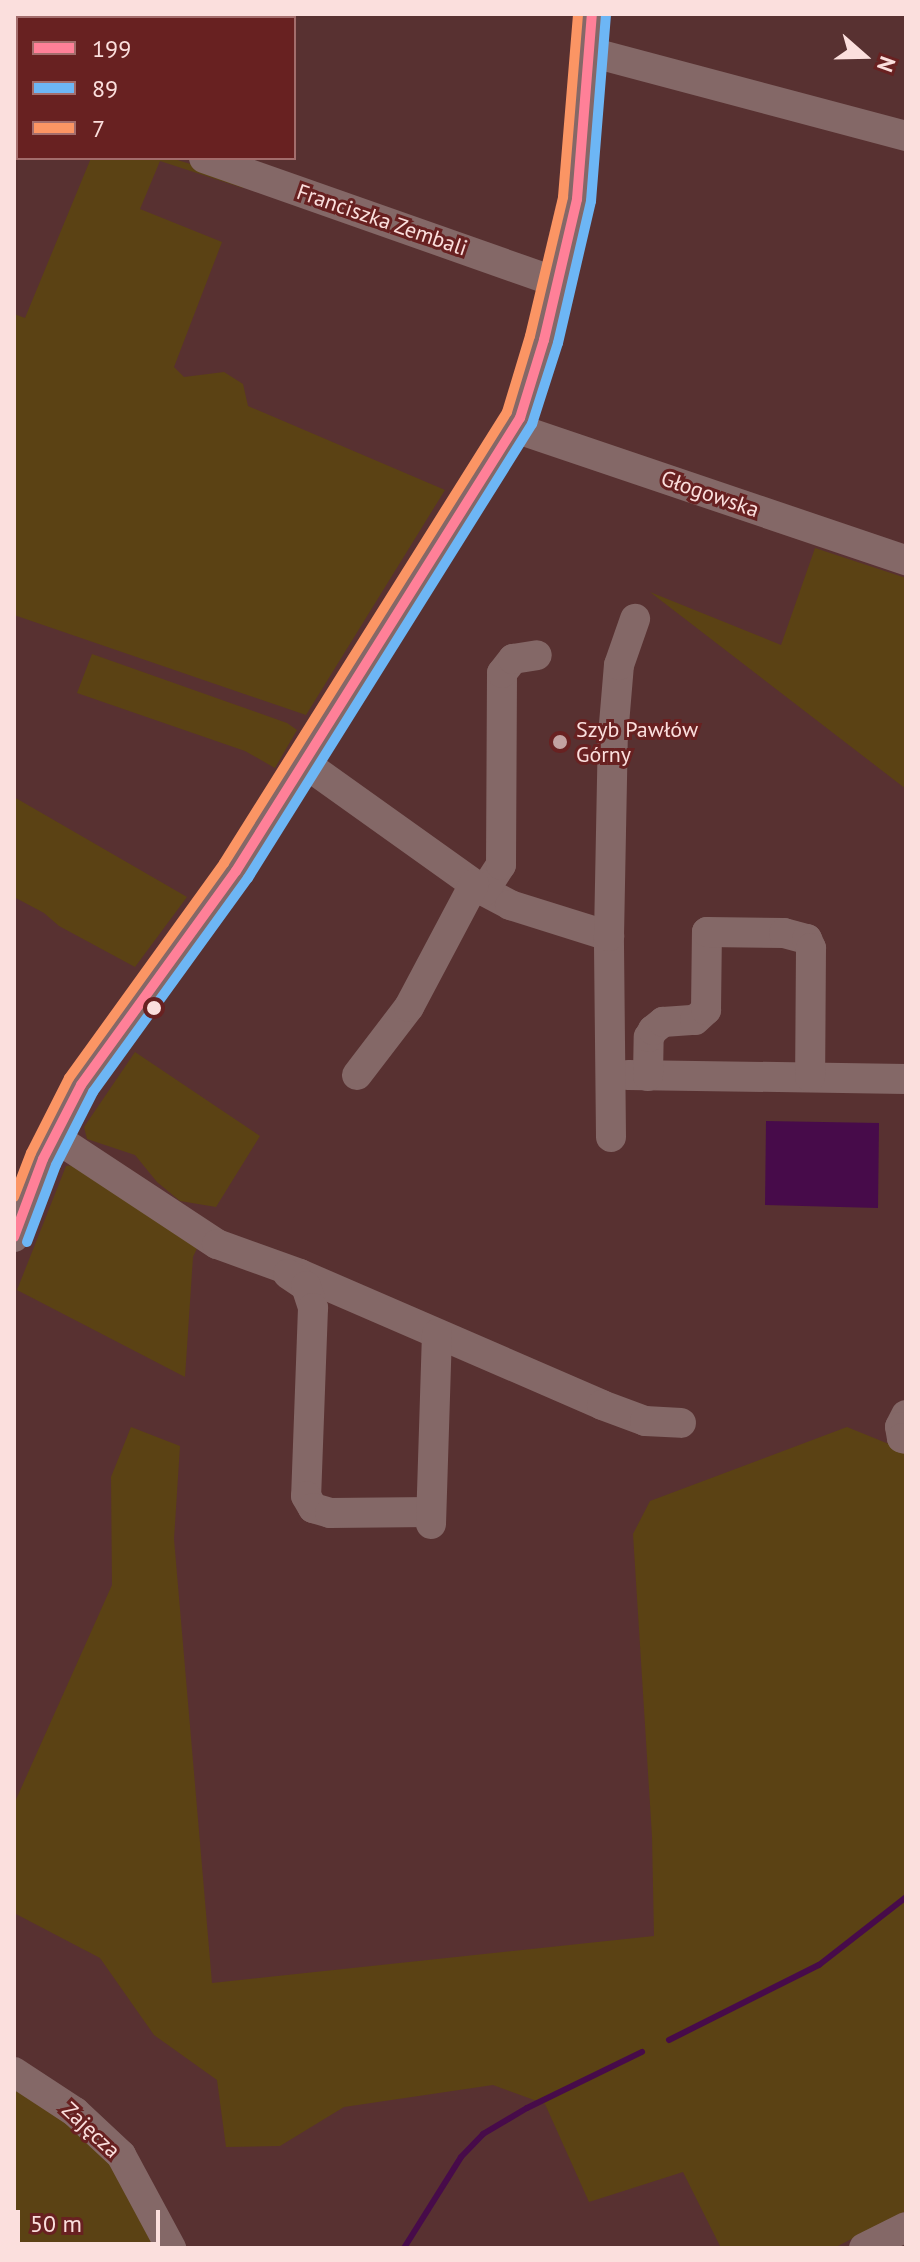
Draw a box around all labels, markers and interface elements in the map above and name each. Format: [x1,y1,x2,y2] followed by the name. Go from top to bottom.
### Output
[16,16,296,160] legend
[824,16,904,96] north arrow
[92,33,131,64] text: 199
[871,53,902,76] text: N
[92,73,118,104] text: 89
[92,113,105,144] text: 7
[293,178,471,262] street label: Franciszka Zembali
[658,465,762,523] street label: Głogowska
[576,716,698,768] place label: Szyb Pawłów Górny
[551,733,569,751] marker: Szyb Pawłów Górny
[146,1000,162,1016] unlabelled marker
[57,2097,125,2163] street label: Zajęcza
[20,2194,164,2244] scale bar
[30,2208,82,2239] text: 50 m

